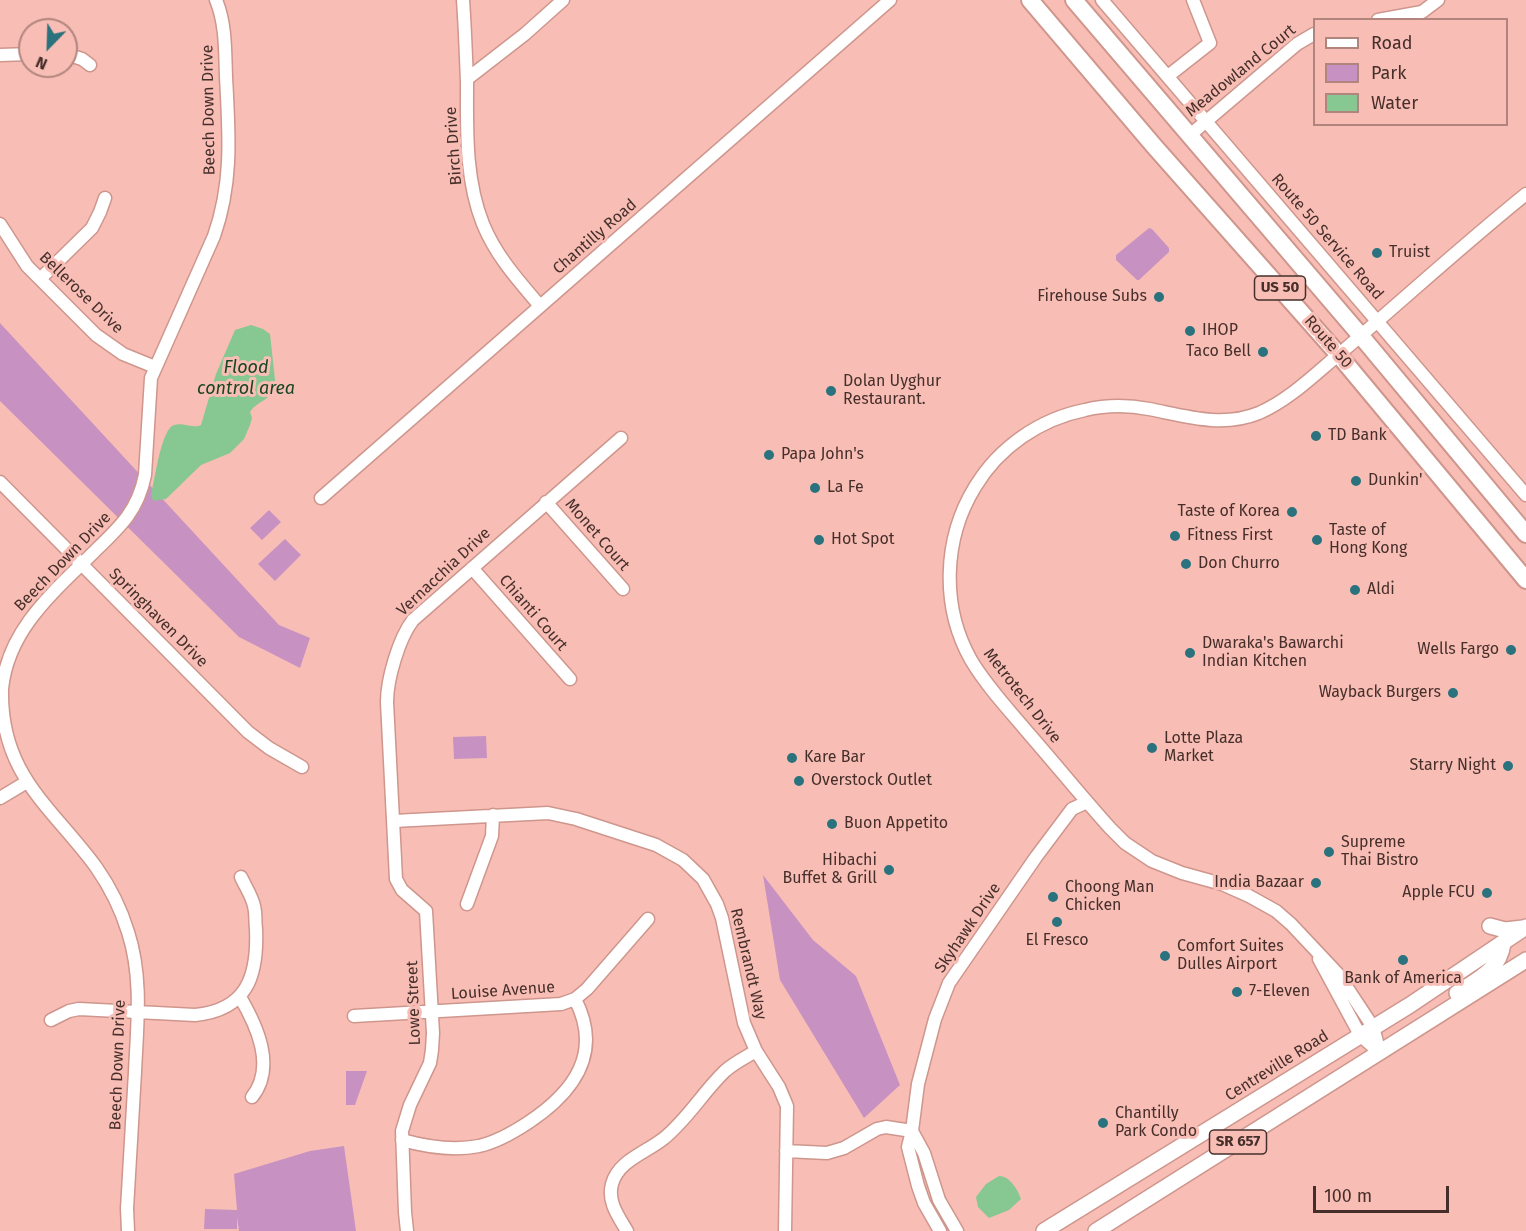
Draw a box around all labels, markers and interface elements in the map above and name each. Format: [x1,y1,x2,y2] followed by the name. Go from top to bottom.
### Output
[18,18,78,78] north arrow
[1313,18,1508,126] legend
[1182,21,1300,121] street label: Meadowland Court
[1371,32,1413,54] text: Road
[198,44,220,176] street label: Beech Down Drive
[33,52,50,74] text: N
[1371,62,1406,84] text: Park
[1371,92,1418,114] text: Water
[442,106,466,186] street label: Birch Drive
[1267,170,1387,304] street label: Route 50 Service Road
[549,195,641,279] street label: Chantilly Road
[1389,243,1430,263] place label: Truist
[1370,246,1384,260] marker: Truist
[35,248,127,338] street label: Bellerose Drive
[1254,276,1306,300] road number: US 50
[1037,287,1147,307] place label: Firehouse Subs
[1152,290,1166,304] marker: Firehouse Subs
[1300,312,1356,372] street label: Route 50
[1202,321,1238,341] place label: IHOP
[1183,324,1197,338] marker: IHOP
[1186,342,1251,362] place label: Taco Bell
[1256,345,1270,359] marker: Taco Bell
[197,357,295,400] water label: Flood control area
[843,372,941,410] place label: Dolan Uyghur Restaurant.
[824,384,838,398] marker: Dolan Uyghur Restaurant.
[1328,426,1387,446] place label: TD Bank
[1309,429,1323,443] marker: TD Bank
[781,445,864,465] place label: Papa John's
[762,448,776,462] marker: Papa John's
[1368,471,1422,491] place label: Dunkin'
[1349,474,1363,488] marker: Dunkin'
[827,478,864,498] place label: La Fe
[808,481,822,495] marker: La Fe
[561,495,633,575] street label: Monet Court
[1178,502,1280,522] place label: Taste of Korea
[1285,505,1299,519] marker: Taste of Korea
[11,508,115,616] street label: Beech Down Drive
[1329,521,1407,559] place label: Taste of Hong Kong
[393,524,495,620] street label: Vernacchia Drive
[1187,526,1273,546] place label: Fitness First
[1168,529,1182,543] marker: Fitness First
[831,530,895,550] place label: Hot Spot
[812,533,826,547] marker: Hot Spot
[1310,533,1324,547] marker: Taste of Hong Kong
[1198,554,1280,574] place label: Don Churro
[1179,557,1193,571] marker: Don Churro
[105,565,211,671] street label: Springhaven Drive
[495,571,571,655] street label: Chianti Court
[1367,580,1395,600] place label: Aldi
[1348,583,1362,597] marker: Aldi
[1202,634,1344,672] place label: Dwaraka's Bawarchi Indian Kitchen
[1417,640,1499,660] place label: Wells Fargo
[1504,643,1518,657] marker: Wells Fargo
[979,645,1065,747] street label: Metrotech Drive
[1183,646,1197,660] marker: Dwaraka's Bawarchi Indian Kitchen
[1319,683,1441,703] place label: Wayback Burgers
[1446,686,1460,700] marker: Wayback Burgers
[1164,729,1243,767] place label: Lotte Plaza Market
[1145,741,1159,755] marker: Lotte Plaza Market
[804,748,865,768] place label: Kare Bar
[785,751,799,765] marker: Kare Bar
[1410,756,1496,776] place label: Starry Night
[1501,759,1515,773] marker: Starry Night
[811,771,932,791] place label: Overstock Outlet
[792,774,806,788] marker: Overstock Outlet
[844,814,948,834] place label: Buon Appetito
[825,817,839,831] marker: Buon Appetito
[1341,833,1419,871] place label: Supreme Thai Bistro
[1322,845,1336,859] marker: Supreme Thai Bistro
[783,851,877,889] place label: Hibachi Buffet & Grill
[882,863,896,877] marker: Hibachi Buffet & Grill
[1214,873,1304,893] place label: India Bazaar
[1309,876,1323,890] marker: India Bazaar
[1065,878,1154,916] place label: Choong Man Chicken
[931,879,1005,977] street label: Skyhawk Drive
[1402,883,1475,903] place label: Apple FCU
[1480,886,1494,900] marker: Apple FCU
[1046,890,1060,904] marker: Choong Man Chicken
[726,906,770,1022] street label: Rembrandt Way
[1050,915,1064,929] marker: El Fresco
[1025,931,1089,951] place label: El Fresco
[1177,937,1284,975] place label: Comfort Suites Dulles Airport
[1158,949,1172,963] marker: Comfort Suites Dulles Airport
[1396,953,1410,967] marker: Bank of America
[403,960,425,1046] street label: Lowe Street
[1344,969,1462,989] place label: Bank of America
[450,978,556,1004] street label: Louise Avenue
[1249,982,1310,1002] place label: 7-Eleven
[1230,985,1244,999] marker: 7-Eleven
[106,999,130,1131] street label: Beech Down Drive
[1222,1026,1332,1106] street label: Centreville Road
[1115,1104,1197,1142] place label: Chantilly Park Condo
[1096,1116,1110,1130] marker: Chantilly Park Condo
[1210,1130,1266,1154] road number: SR 657
[1316,1174,1452,1212] scale bar
[1324,1185,1372,1207] text: 100 m

